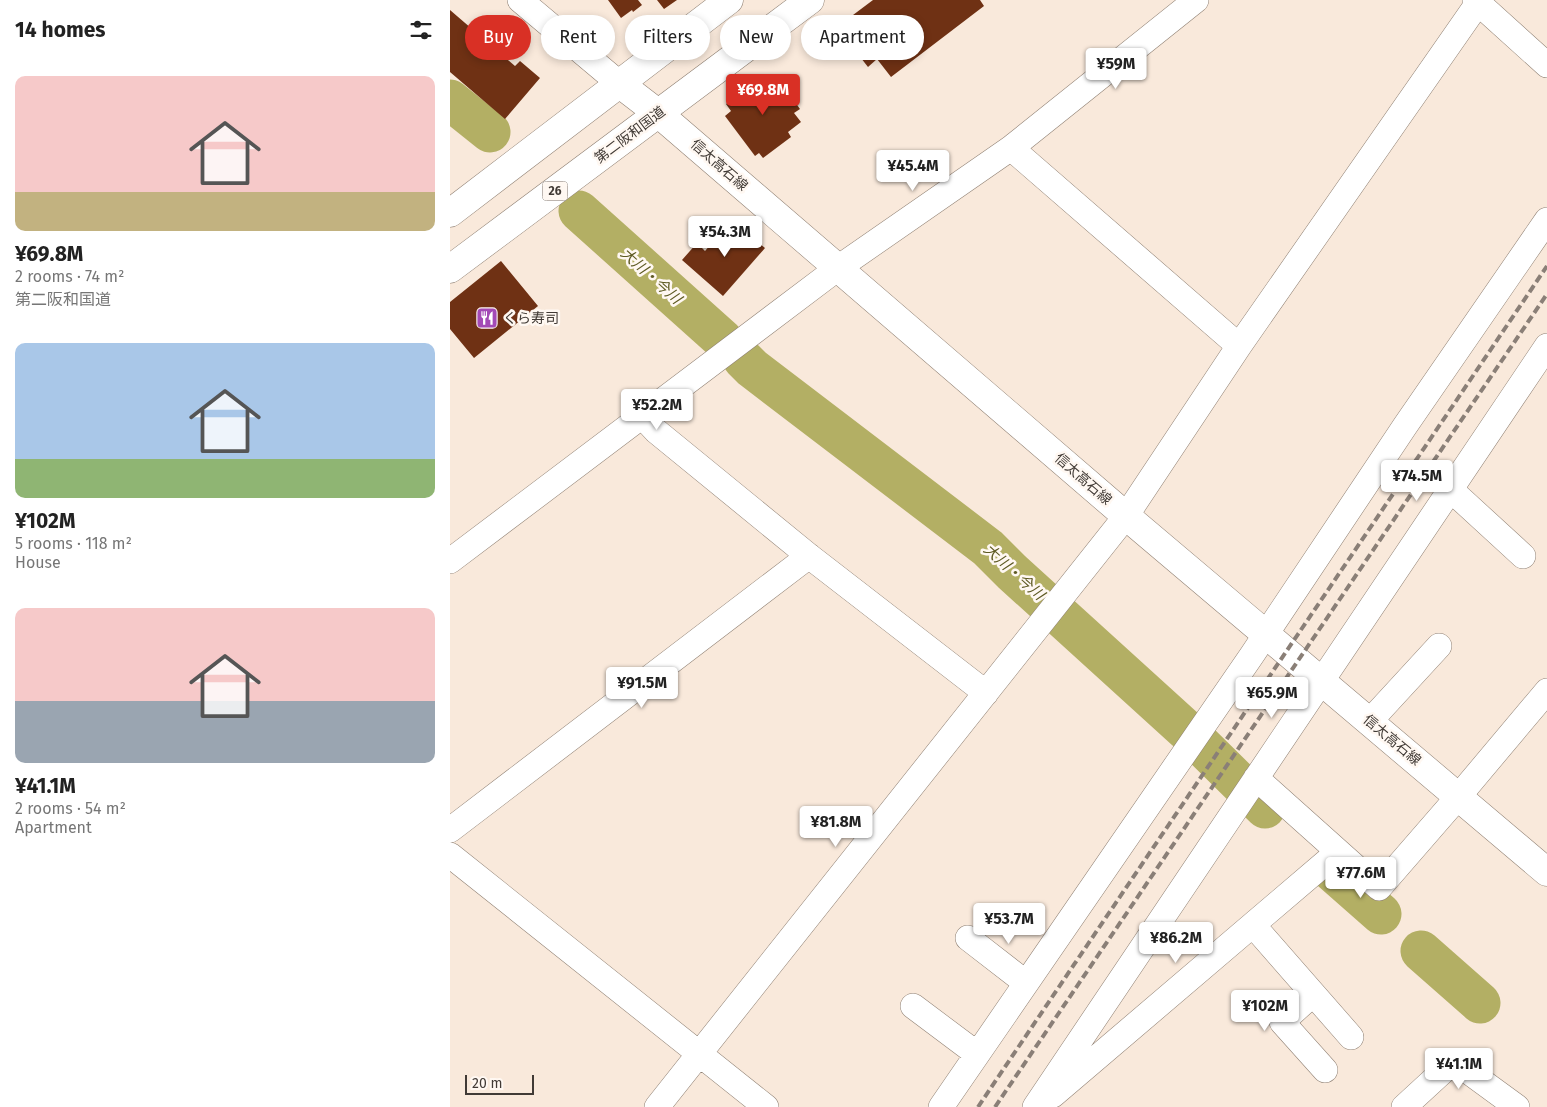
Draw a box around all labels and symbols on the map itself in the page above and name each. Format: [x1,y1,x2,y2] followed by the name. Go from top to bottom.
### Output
[1086,48,1146,90] pin: ¥59M
[722,74,804,116] pin: ¥69.8M
[591,103,669,167] street label: 第二阪和国道
[687,136,751,194] street label: 信太高石線
[872,150,954,192] pin: ¥45.4M
[542,182,568,200] road number: 26
[684,216,766,258] pin: ¥54.3M
[617,244,686,309] water label: 大川・今川
[475,306,499,330] restaurant icon: くら寿司
[503,310,559,327] place label: くら寿司
[616,388,698,431] pin: ¥52.2M
[1051,450,1115,508] street label: 信太高石線
[1376,460,1458,502] pin: ¥74.5M
[980,540,1049,605] water label: 大川・今川
[601,666,683,709] pin: ¥91.5M
[1231,676,1313,719] pin: ¥65.9M
[1360,711,1424,769] street label: 信太高石線
[795,806,877,848] pin: ¥81.8M
[1320,856,1402,899] pin: ¥77.6M
[968,902,1050,945] pin: ¥53.7M
[1135,922,1217,964] pin: ¥86.2M
[1230,990,1300,1032] pin: ¥102M
[1418,1048,1500,1090] pin: ¥41.1M
[465,1072,534,1095] scale bar

